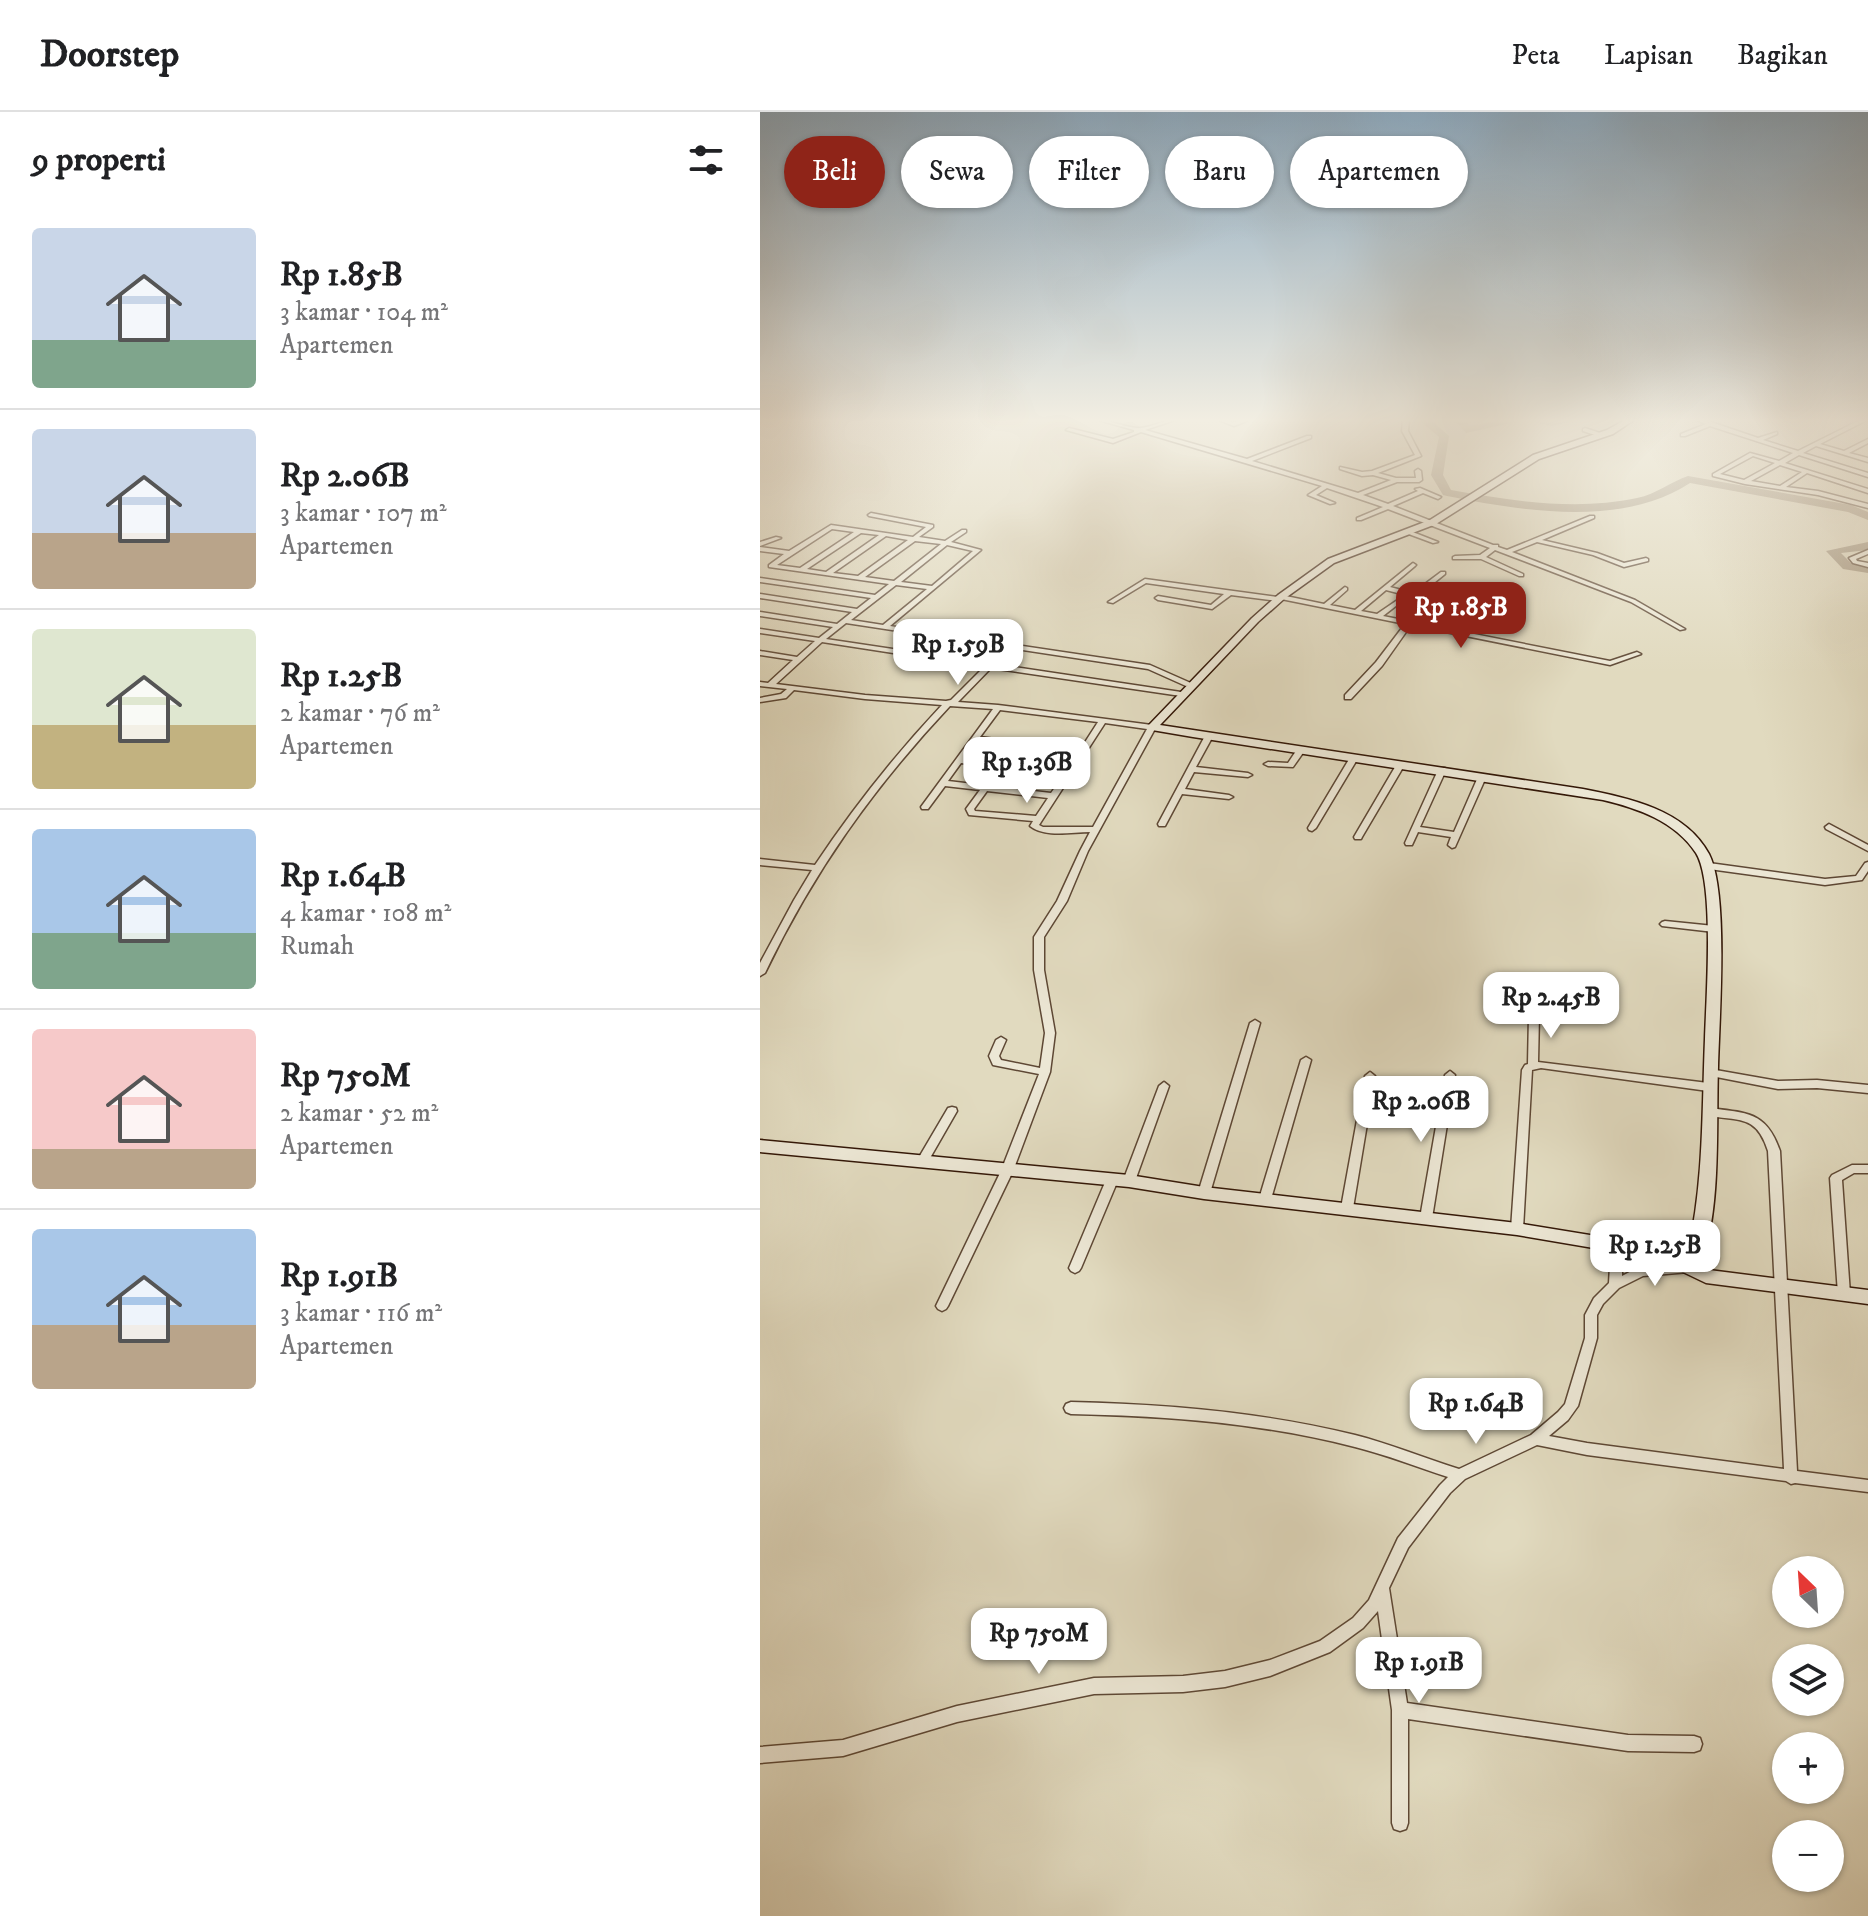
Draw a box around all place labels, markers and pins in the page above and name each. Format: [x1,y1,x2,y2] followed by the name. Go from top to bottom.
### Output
[1378,582,1544,650] pin: Rp 1.85B
[875,619,1041,687] pin: Rp 1.59B
[944,737,1110,805] pin: Rp 1.36B
[1468,972,1634,1040] pin: Rp 2.45B
[1338,1076,1504,1144] pin: Rp 2.06B
[1572,1220,1738,1288] pin: Rp 1.25B
[1393,1378,1559,1446] pin: Rp 1.64B
[965,1608,1113,1676] pin: Rp 750M
[1336,1637,1502,1705] pin: Rp 1.91B

